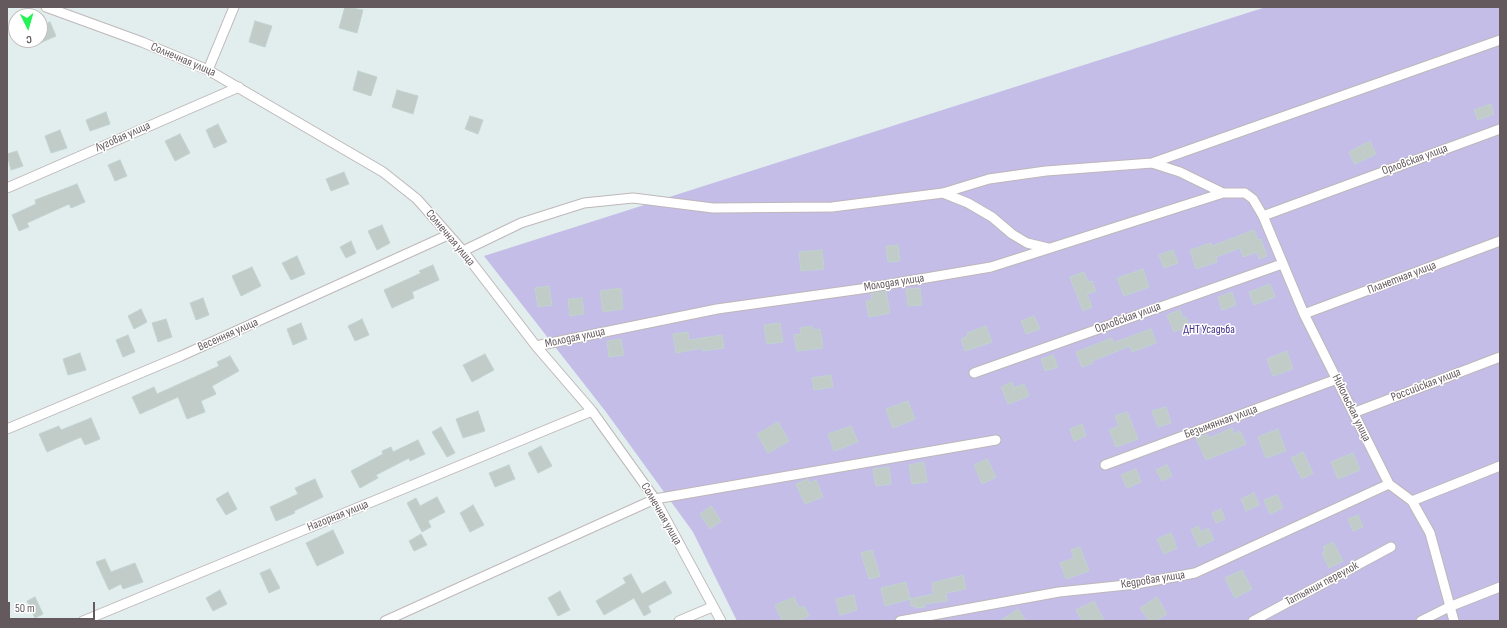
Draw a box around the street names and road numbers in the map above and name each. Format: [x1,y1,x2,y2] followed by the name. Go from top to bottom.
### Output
[148,40,218,80] street label: Солнечная улица
[93,119,153,155] street label: Луговая улица
[1380,141,1450,179] street label: Орловская улица
[422,207,478,269] street label: Солнечная улица
[1366,258,1438,298] street label: Планетная улица
[863,271,925,295] street label: Молодая улица
[1093,299,1163,337] street label: Орловская улица
[196,315,260,355] street label: Весенняя улица
[544,325,606,351] street label: Молодая улица
[1389,365,1463,405] street label: Российская улица
[1328,372,1374,444] street label: Никольская улица
[1183,402,1259,442] street label: Безымянная улица
[637,480,685,548] street label: Солнечная улица
[305,497,371,535] street label: Нагорная улица
[1283,559,1361,609] street label: Татьянин переулок
[1120,568,1186,592] street label: Кедровая улица

